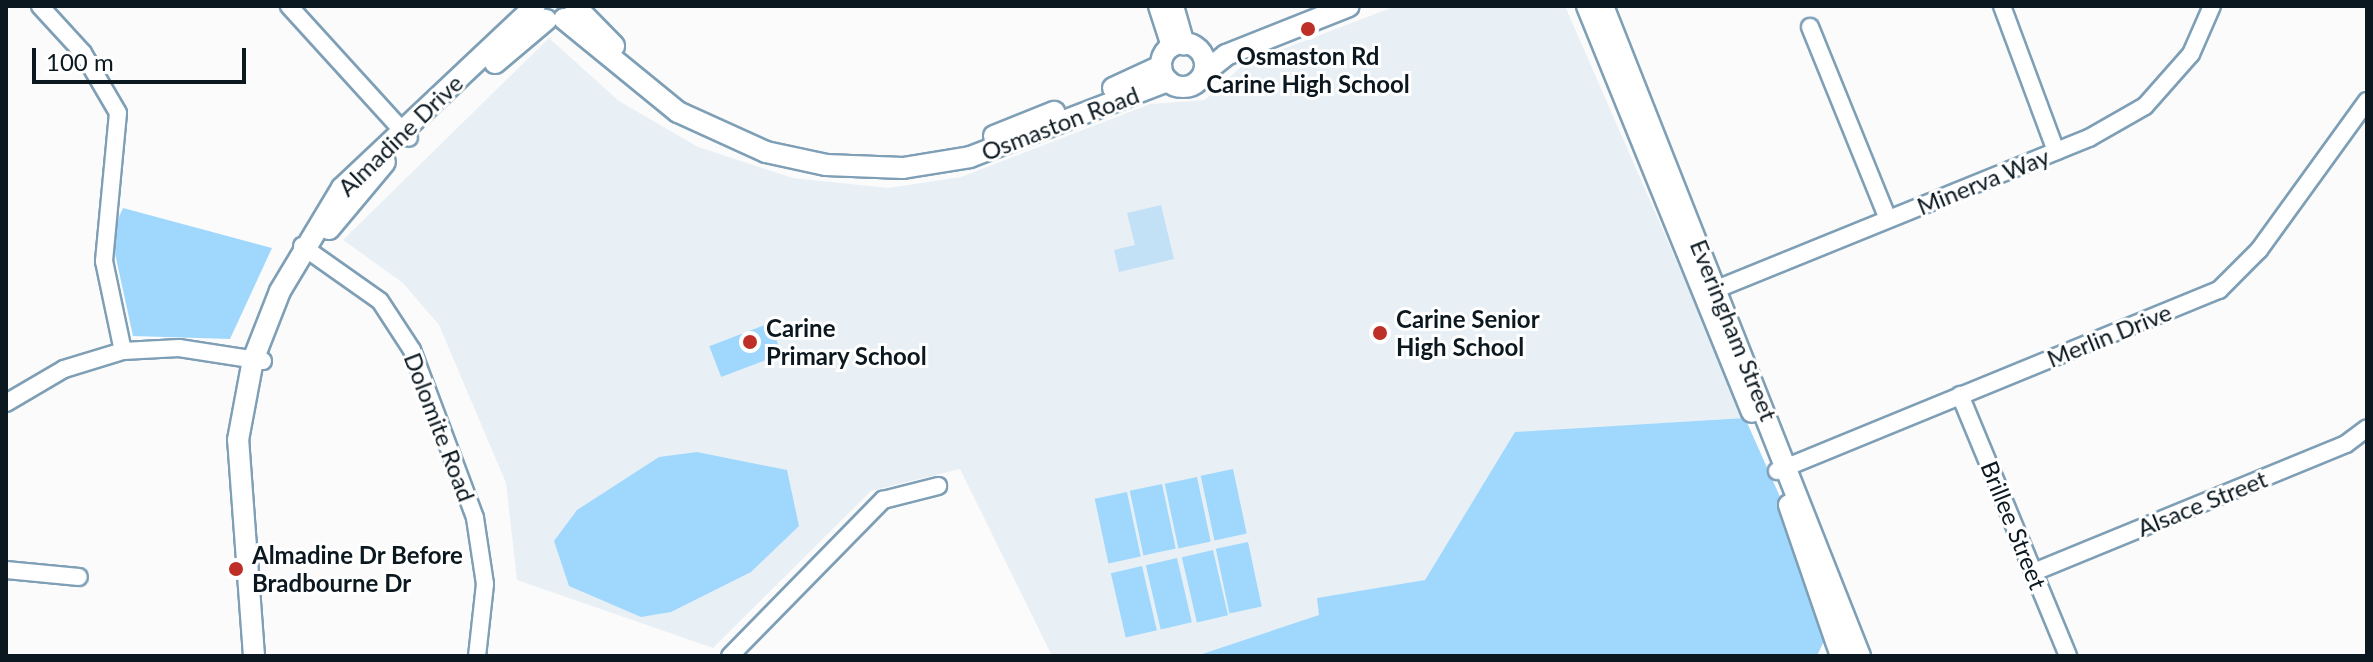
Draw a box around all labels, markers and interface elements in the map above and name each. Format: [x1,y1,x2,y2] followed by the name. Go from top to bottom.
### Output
[1299,20,1317,38] marker: Osmaston Rd Carine High School
[36,32,250,82] scale bar
[1206,42,1410,98] place label: Osmaston Rd Carine High School
[46,47,114,76] text: 100 m
[332,68,468,202] street label: Almadine Drive
[977,80,1143,166] street label: Osmaston Road
[1913,141,2053,221] street label: Minerva Way
[1685,235,1783,425] street label: Everingham Street
[2043,297,2175,373] street label: Merlin Drive
[1396,305,1540,361] place label: Carine Senior High School
[766,314,927,370] place label: Carine Primary School
[1371,324,1389,342] marker: Carine Senior High School
[741,333,759,351] marker: Carine Primary School
[398,349,482,505] street label: Dolomite Road
[1975,457,2053,593] street label: Brillee Street
[2133,464,2271,542] street label: Alsace Street
[252,541,463,597] place label: Almadine Dr Before Bradbourne Dr
[227,560,245,578] marker: Almadine Dr Before Bradbourne Dr

